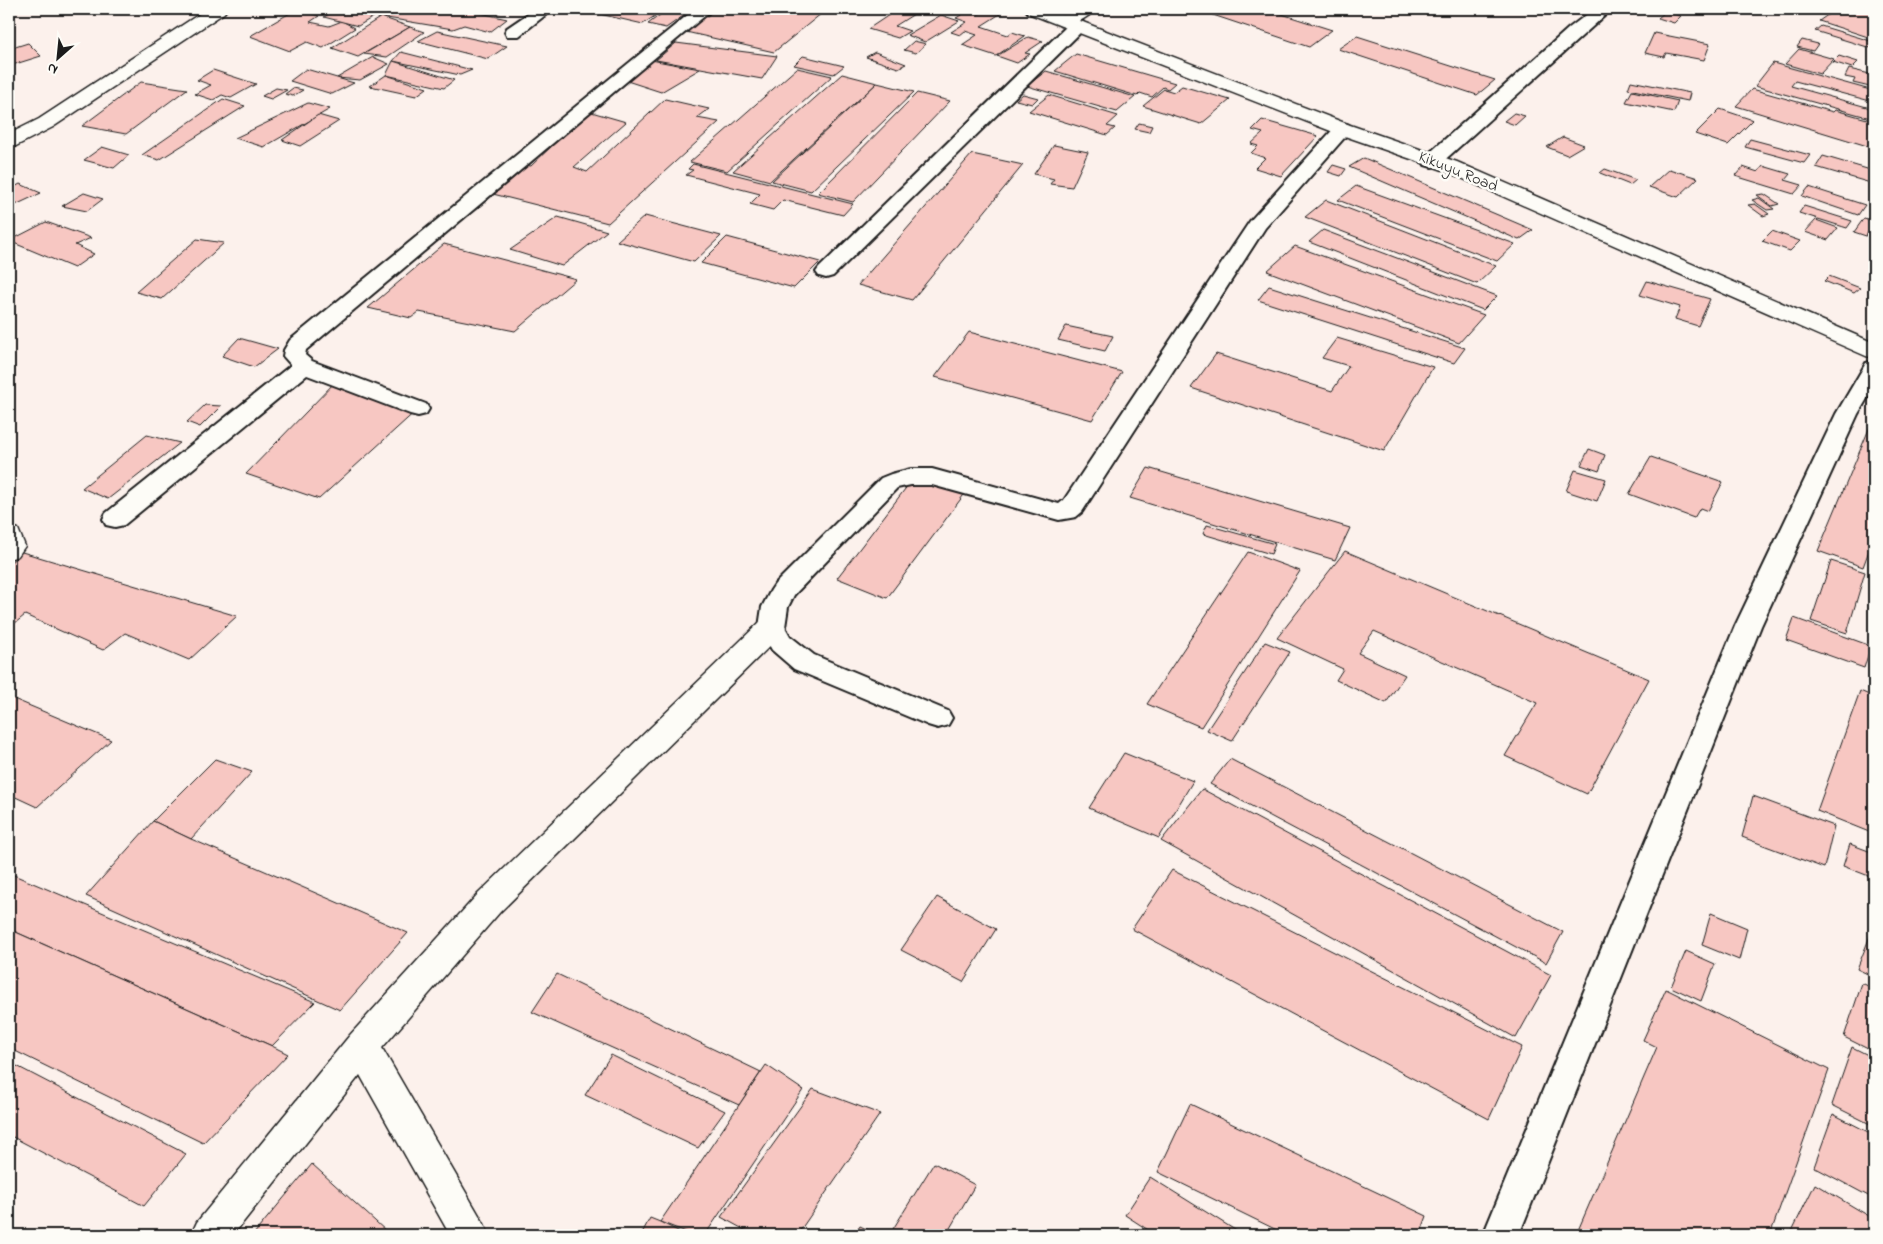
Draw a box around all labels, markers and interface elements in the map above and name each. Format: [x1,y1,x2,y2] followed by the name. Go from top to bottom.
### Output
[32,32,82,82] north arrow
[44,57,62,80] text: N
[1415,145,1501,199] street label: Kikuyu Road

